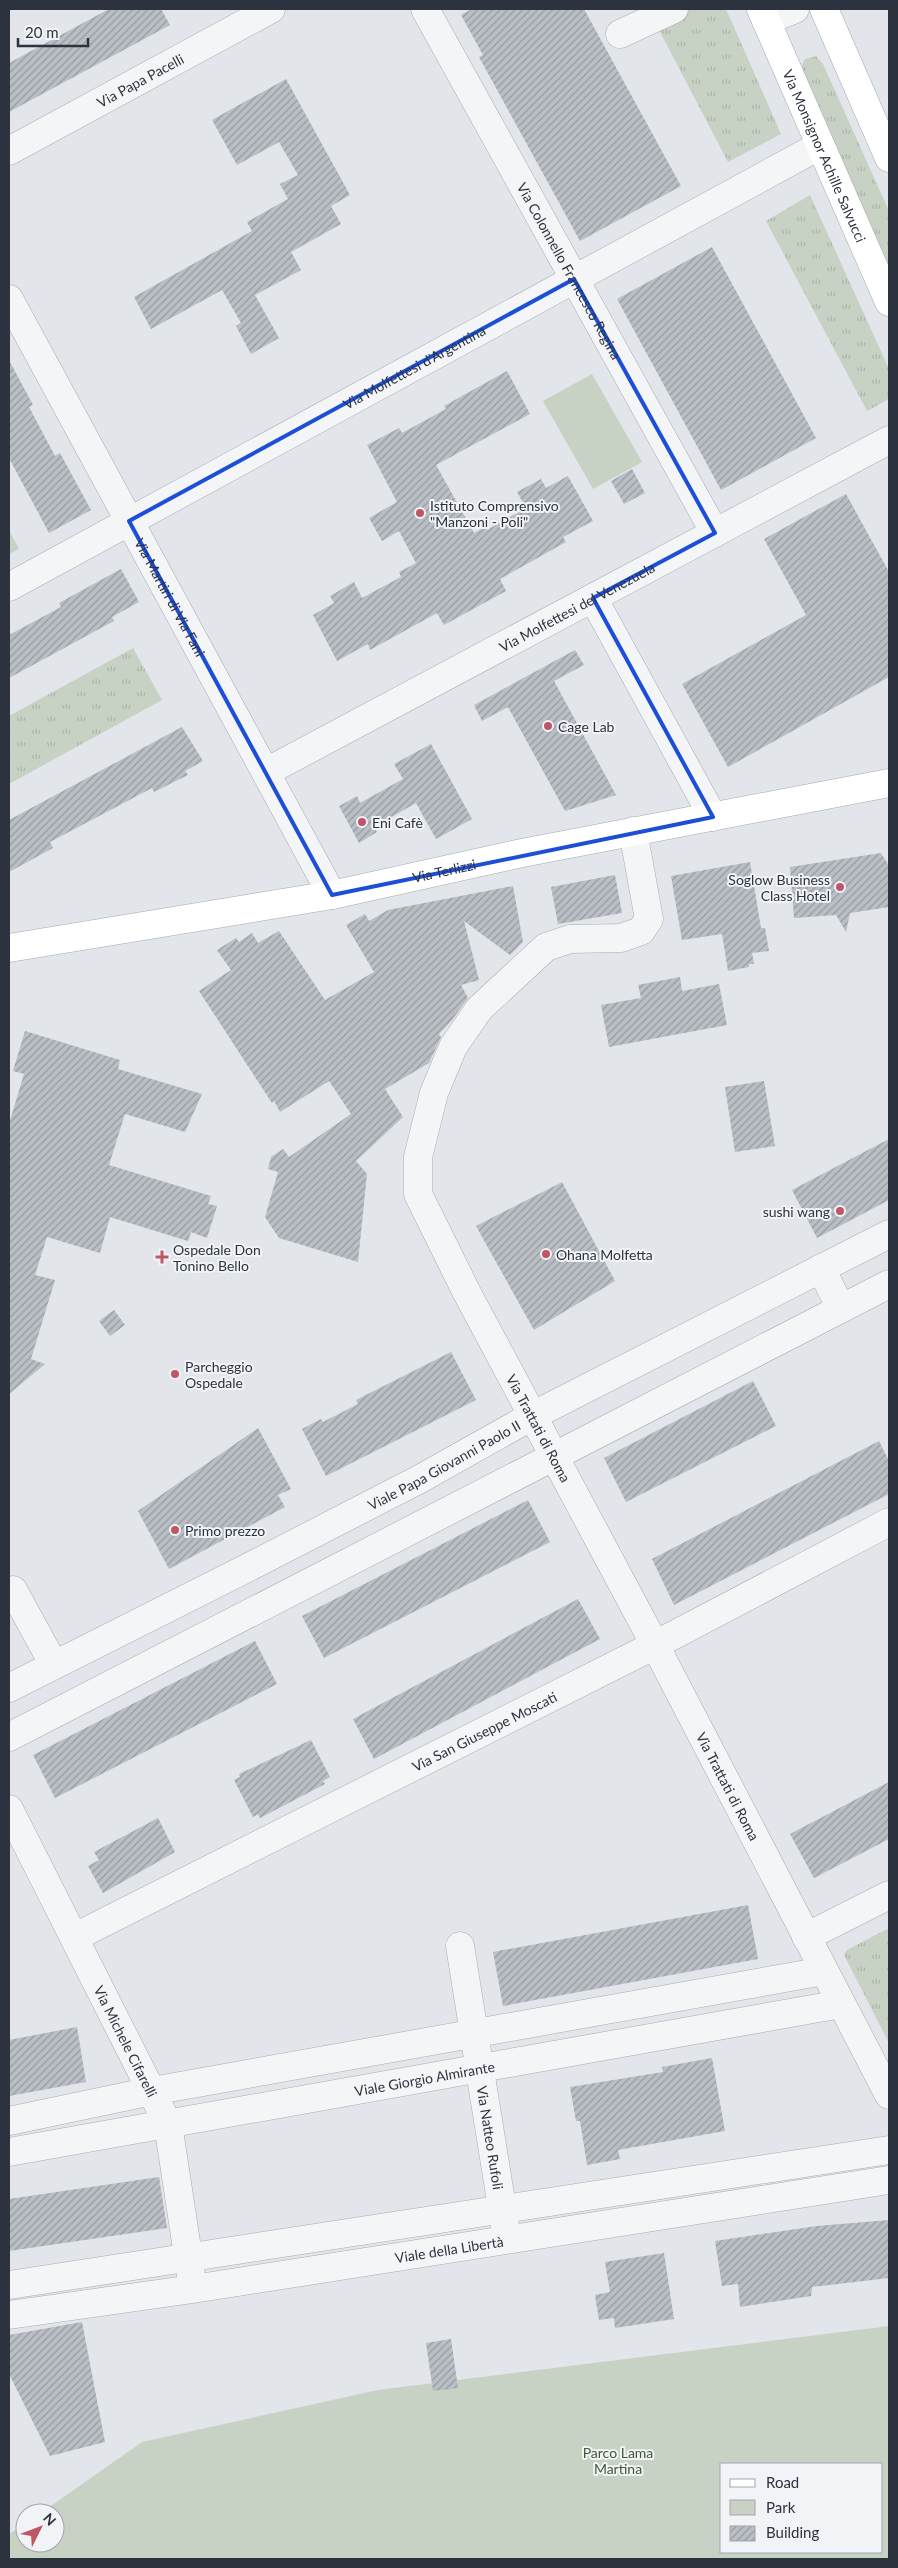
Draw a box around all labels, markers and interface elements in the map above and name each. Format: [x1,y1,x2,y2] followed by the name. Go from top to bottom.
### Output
[18,15,88,47] scale bar
[25,23,59,41] text: 20 m
[94,50,186,110] street label: Via Papa Pacelli
[780,67,870,245] street label: Via Monsignor Achille Salvucci
[514,179,626,362] street label: Via Colonnello Francesco Regina
[340,321,488,412] street label: Via Molfettesi d'Argentina
[430,497,559,530] place label: Istituto Comprensivo "Manzoni - Poli"
[414,507,426,519] marker: Istituto Comprensivo "Manzoni - Poli"
[132,535,209,659] street label: Via Martiri di Via Fani
[496,558,657,655] street label: Via Molfettesi del Venezuela
[558,718,615,735] place label: Cage Lab
[542,720,554,732] marker: Cage Lab
[372,814,423,831] place label: Eni Cafè
[356,816,368,828] marker: Eni Cafè
[411,855,477,886] street label: Via Terlizzi
[728,871,830,904] place label: Soglow Business Class Hotel
[834,881,846,893] marker: Soglow Business Class Hotel
[763,1203,830,1220] place label: sushi wang
[834,1205,846,1217] marker: sushi wang
[173,1241,261,1274] place label: Ospedale Don Tonino Bello
[556,1246,653,1263] place label: Ohana Molfetta
[540,1248,552,1260] marker: Ohana Molfetta
[155,1250,169,1264] marker: Ospedale Don Tonino Bello
[185,1358,253,1391] place label: Parcheggio Ospedale
[169,1368,181,1380] marker: Parcheggio Ospedale
[503,1371,575,1485] street label: Via Trattati di Roma
[365,1416,523,1513] street label: Viale Papa Giovanni Paolo II
[185,1522,265,1539] place label: Primo prezzo
[169,1524,181,1536] marker: Primo prezzo
[409,1688,559,1775] street label: Via San Giuseppe Moscati
[693,1729,764,1843] street label: Via Trattati di Roma
[91,1983,161,2100] street label: Via Michele Cifarelli
[353,2057,496,2099] street label: Viale Giorgio Almirante
[474,2084,507,2191] street label: Via Natteo Rufoli
[394,2232,504,2266] street label: Viale della Libertà
[583,2444,653,2477] park label: Parco Lama Martina
[720,2463,883,2553] legend
[766,2473,799,2491] text: Road
[766,2498,796,2516] text: Park
[15,2503,65,2553] north arrow
[40,2509,60,2529] text: N
[766,2523,819,2541] text: Building

